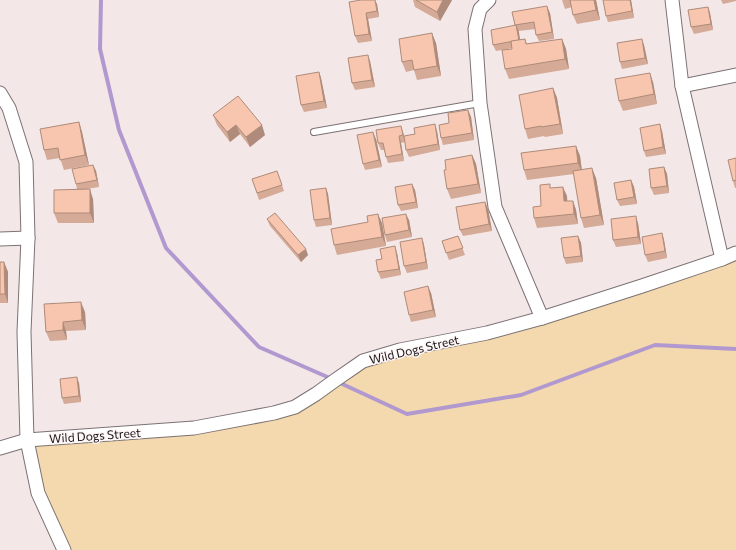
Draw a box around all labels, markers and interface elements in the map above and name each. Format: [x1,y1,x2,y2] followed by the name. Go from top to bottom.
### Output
[368,332,460,366] street label: Wild Dogs Street
[49,425,141,445] street label: Wild Dogs Street

